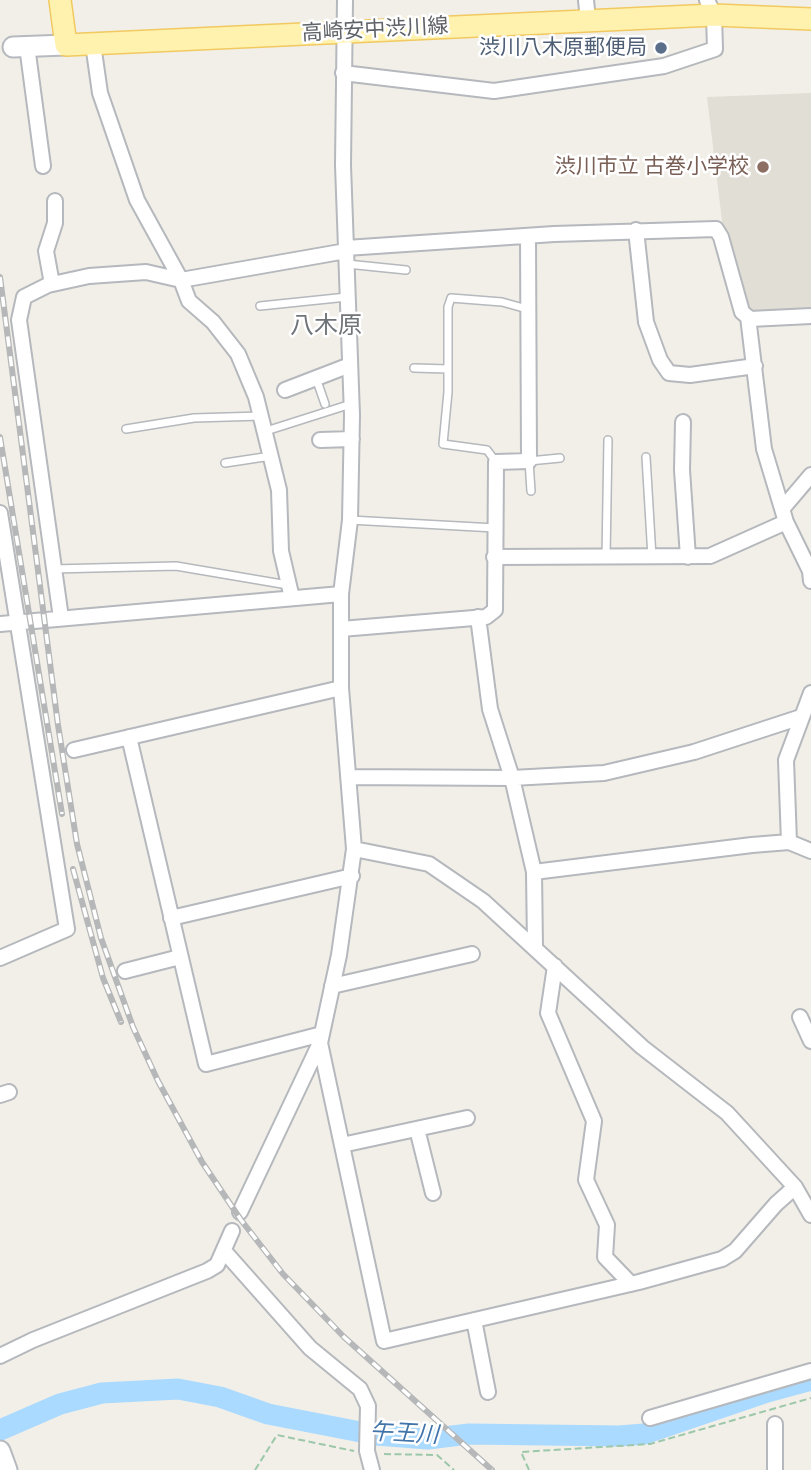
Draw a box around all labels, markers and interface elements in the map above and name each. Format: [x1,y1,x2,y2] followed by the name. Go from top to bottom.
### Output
[301,14,449,46] street label: 高崎安中渋川線
[479,35,647,61] place label: 渋川八木原郵便局
[653,40,669,56] marker: 渋川八木原郵便局
[555,154,749,180] place label: 渋川市立 古巻小学校
[755,159,771,175] marker: 渋川市立 古巻小学校
[290,312,362,340] district label: 八木原
[369,1418,439,1450] water label: 午王川

